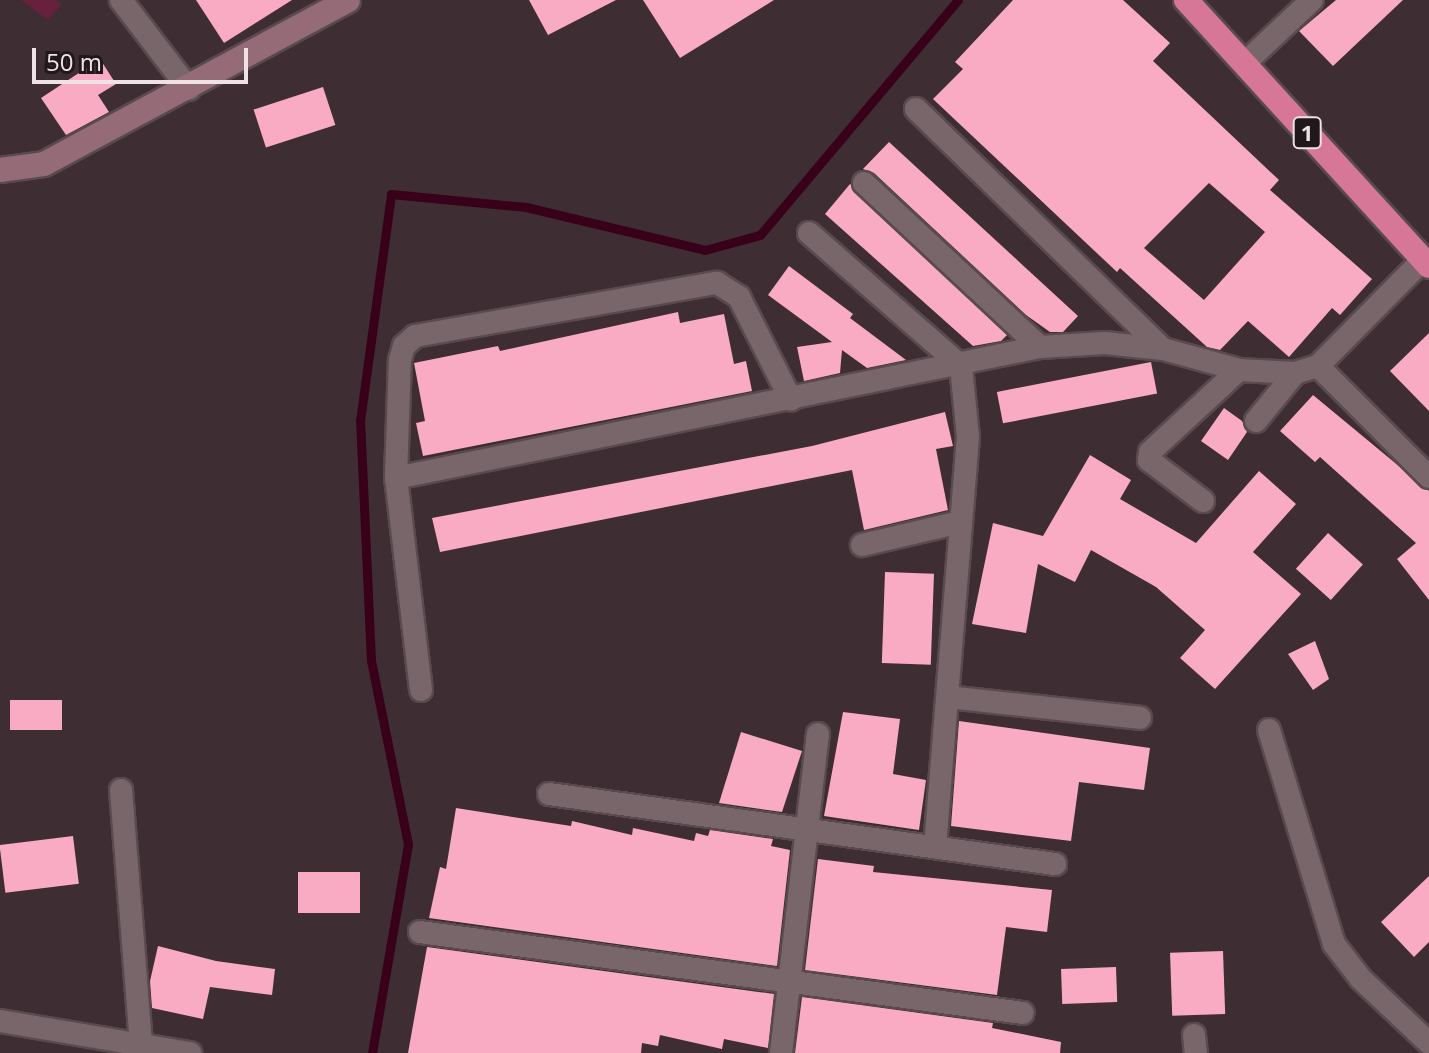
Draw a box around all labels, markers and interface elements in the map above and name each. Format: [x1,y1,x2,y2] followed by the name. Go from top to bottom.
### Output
[36,32,252,82] scale bar
[46,45,102,78] text: 50 m
[1291,115,1323,151] road number: 1

